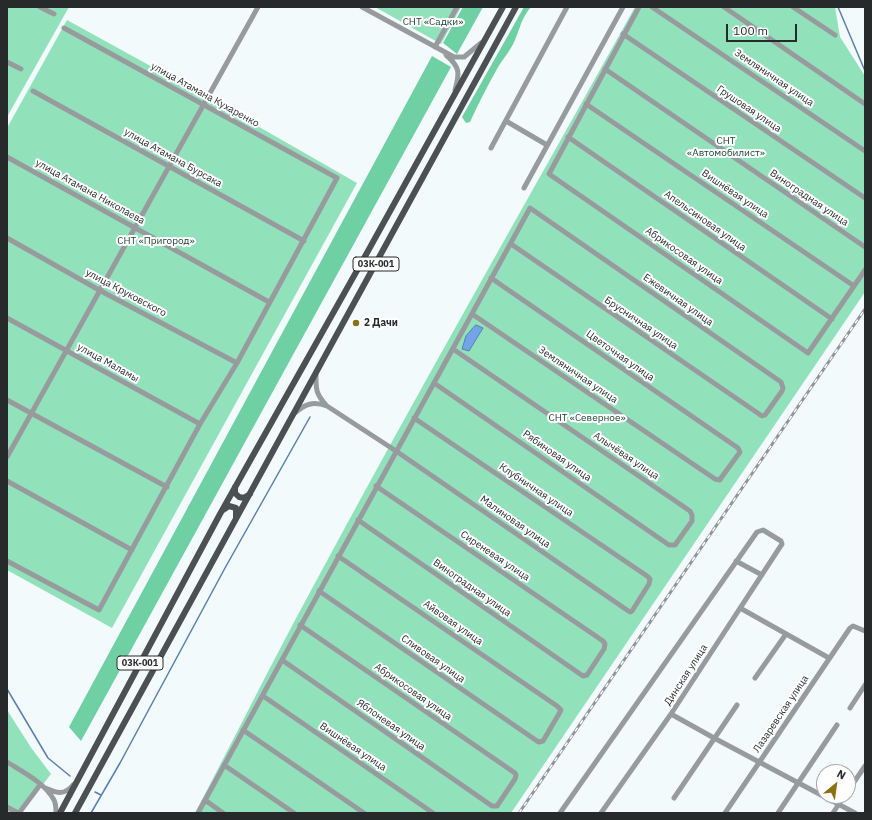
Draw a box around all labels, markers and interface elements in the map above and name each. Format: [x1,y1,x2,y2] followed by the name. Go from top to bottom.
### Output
[403,16,463,28] park label: СНТ «Садки»
[728,16,799,42] scale bar
[733,23,768,38] text: 100 m
[732,47,816,109] street label: Земляничная улица
[149,60,261,130] street label: улица Атамана Кухаренко
[715,83,783,135] street label: Грушовая улица
[122,126,224,190] street label: улица Атамана Бурсака
[687,135,765,158] park label: СНТ «Автомобилист»
[33,157,147,227] street label: улица Атамана Николаева
[699,167,771,221] street label: Вишнёвая улица
[767,167,851,229] street label: Виноградная улица
[662,188,748,254] street label: Апельсиновая улица
[643,225,725,287] street label: Абрикосовая улица
[117,235,195,247] park label: СНТ «Пригород»
[353,257,399,271] road number: 03К-001
[84,267,168,319] street label: улица Круковского
[641,271,715,329] street label: Ежевичная улица
[602,294,680,352] street label: Брусничная улица
[364,317,398,329] place label: 2 Дачи
[351,318,361,328] marker: 2 Дачи
[584,328,656,384] street label: Цветочная улица
[75,341,141,385] street label: улица Маламы
[536,344,620,406] street label: Земляничная улица
[548,412,626,424] park label: СНТ «Северное»
[521,428,593,484] street label: Рябиновая улица
[591,430,661,482] street label: Алычёвая улица
[497,461,575,519] street label: Клубничная улица
[478,493,552,551] street label: Малиновая улица
[458,528,532,584] street label: Сиреневая улица
[431,557,513,619] street label: Виноградная улица
[421,598,485,648] street label: Айвовая улица
[399,633,467,685] street label: Сливовая улица
[662,642,710,708] street label: Динская улица
[117,656,163,670] road number: 03К-001
[372,661,454,723] street label: Абрикосовая улица
[751,673,811,755] street label: Лазаревская улица
[354,697,428,753] street label: Яблоневая улица
[317,720,389,774] street label: Вишнёвая улица
[816,764,856,804] north arrow
[834,766,848,782] text: N

